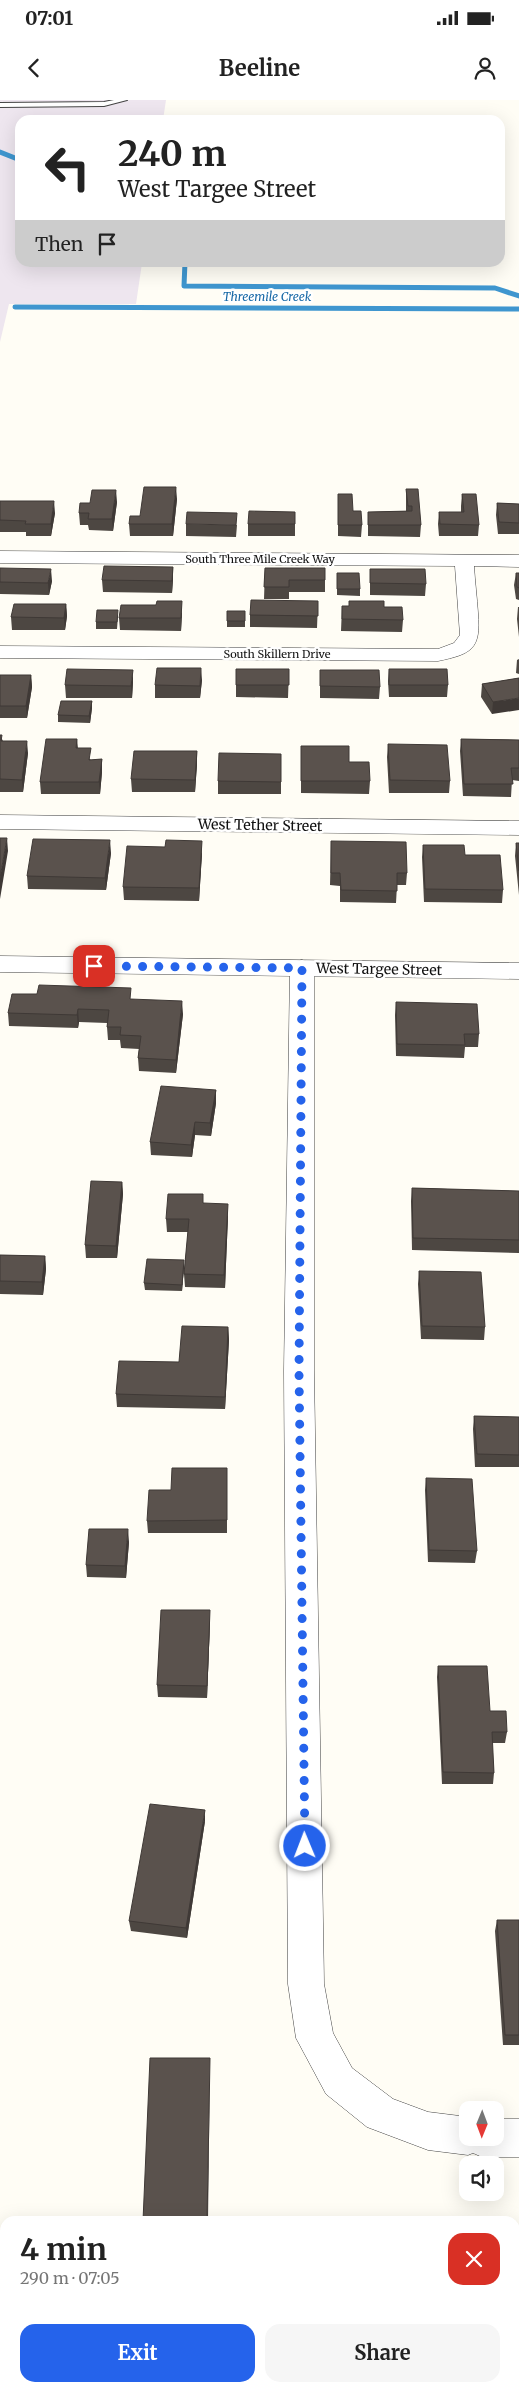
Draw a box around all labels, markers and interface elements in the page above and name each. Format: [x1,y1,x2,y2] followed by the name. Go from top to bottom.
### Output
[25,6,73,30] text: 07:01
[20,54,48,82] icon: back
[219,54,300,82] text: Beeline
[471,54,499,82] icon: person
[118,132,226,176] text: 240 m
[35,135,100,200] icon: left
[118,175,316,203] text: West Targee Street
[93,230,121,258] icon: arrive
[35,232,83,256] text: Then
[223,289,312,304] water label: Threemile Creek
[185,552,335,566] street label: South Three Mile Creek Way
[224,647,331,661] street label: South Skillern Drive
[197,815,323,835] street label: West Tether Street
[73,945,115,987] pin
[80,952,108,980] icon: arrive
[315,959,443,979] street label: West Targee Street
[278,1819,330,1871] position arrow
[459,2101,504,2146] north arrow
[459,2101,504,2201] map controls
[459,2156,504,2201] button: sound
[20,2230,107,2268] text: 4 min
[448,2233,500,2285] button: close
[20,2268,120,2288] text: 290 m · 07:05
[20,2324,255,2382] button: Exit
[265,2324,500,2382] button: Share

